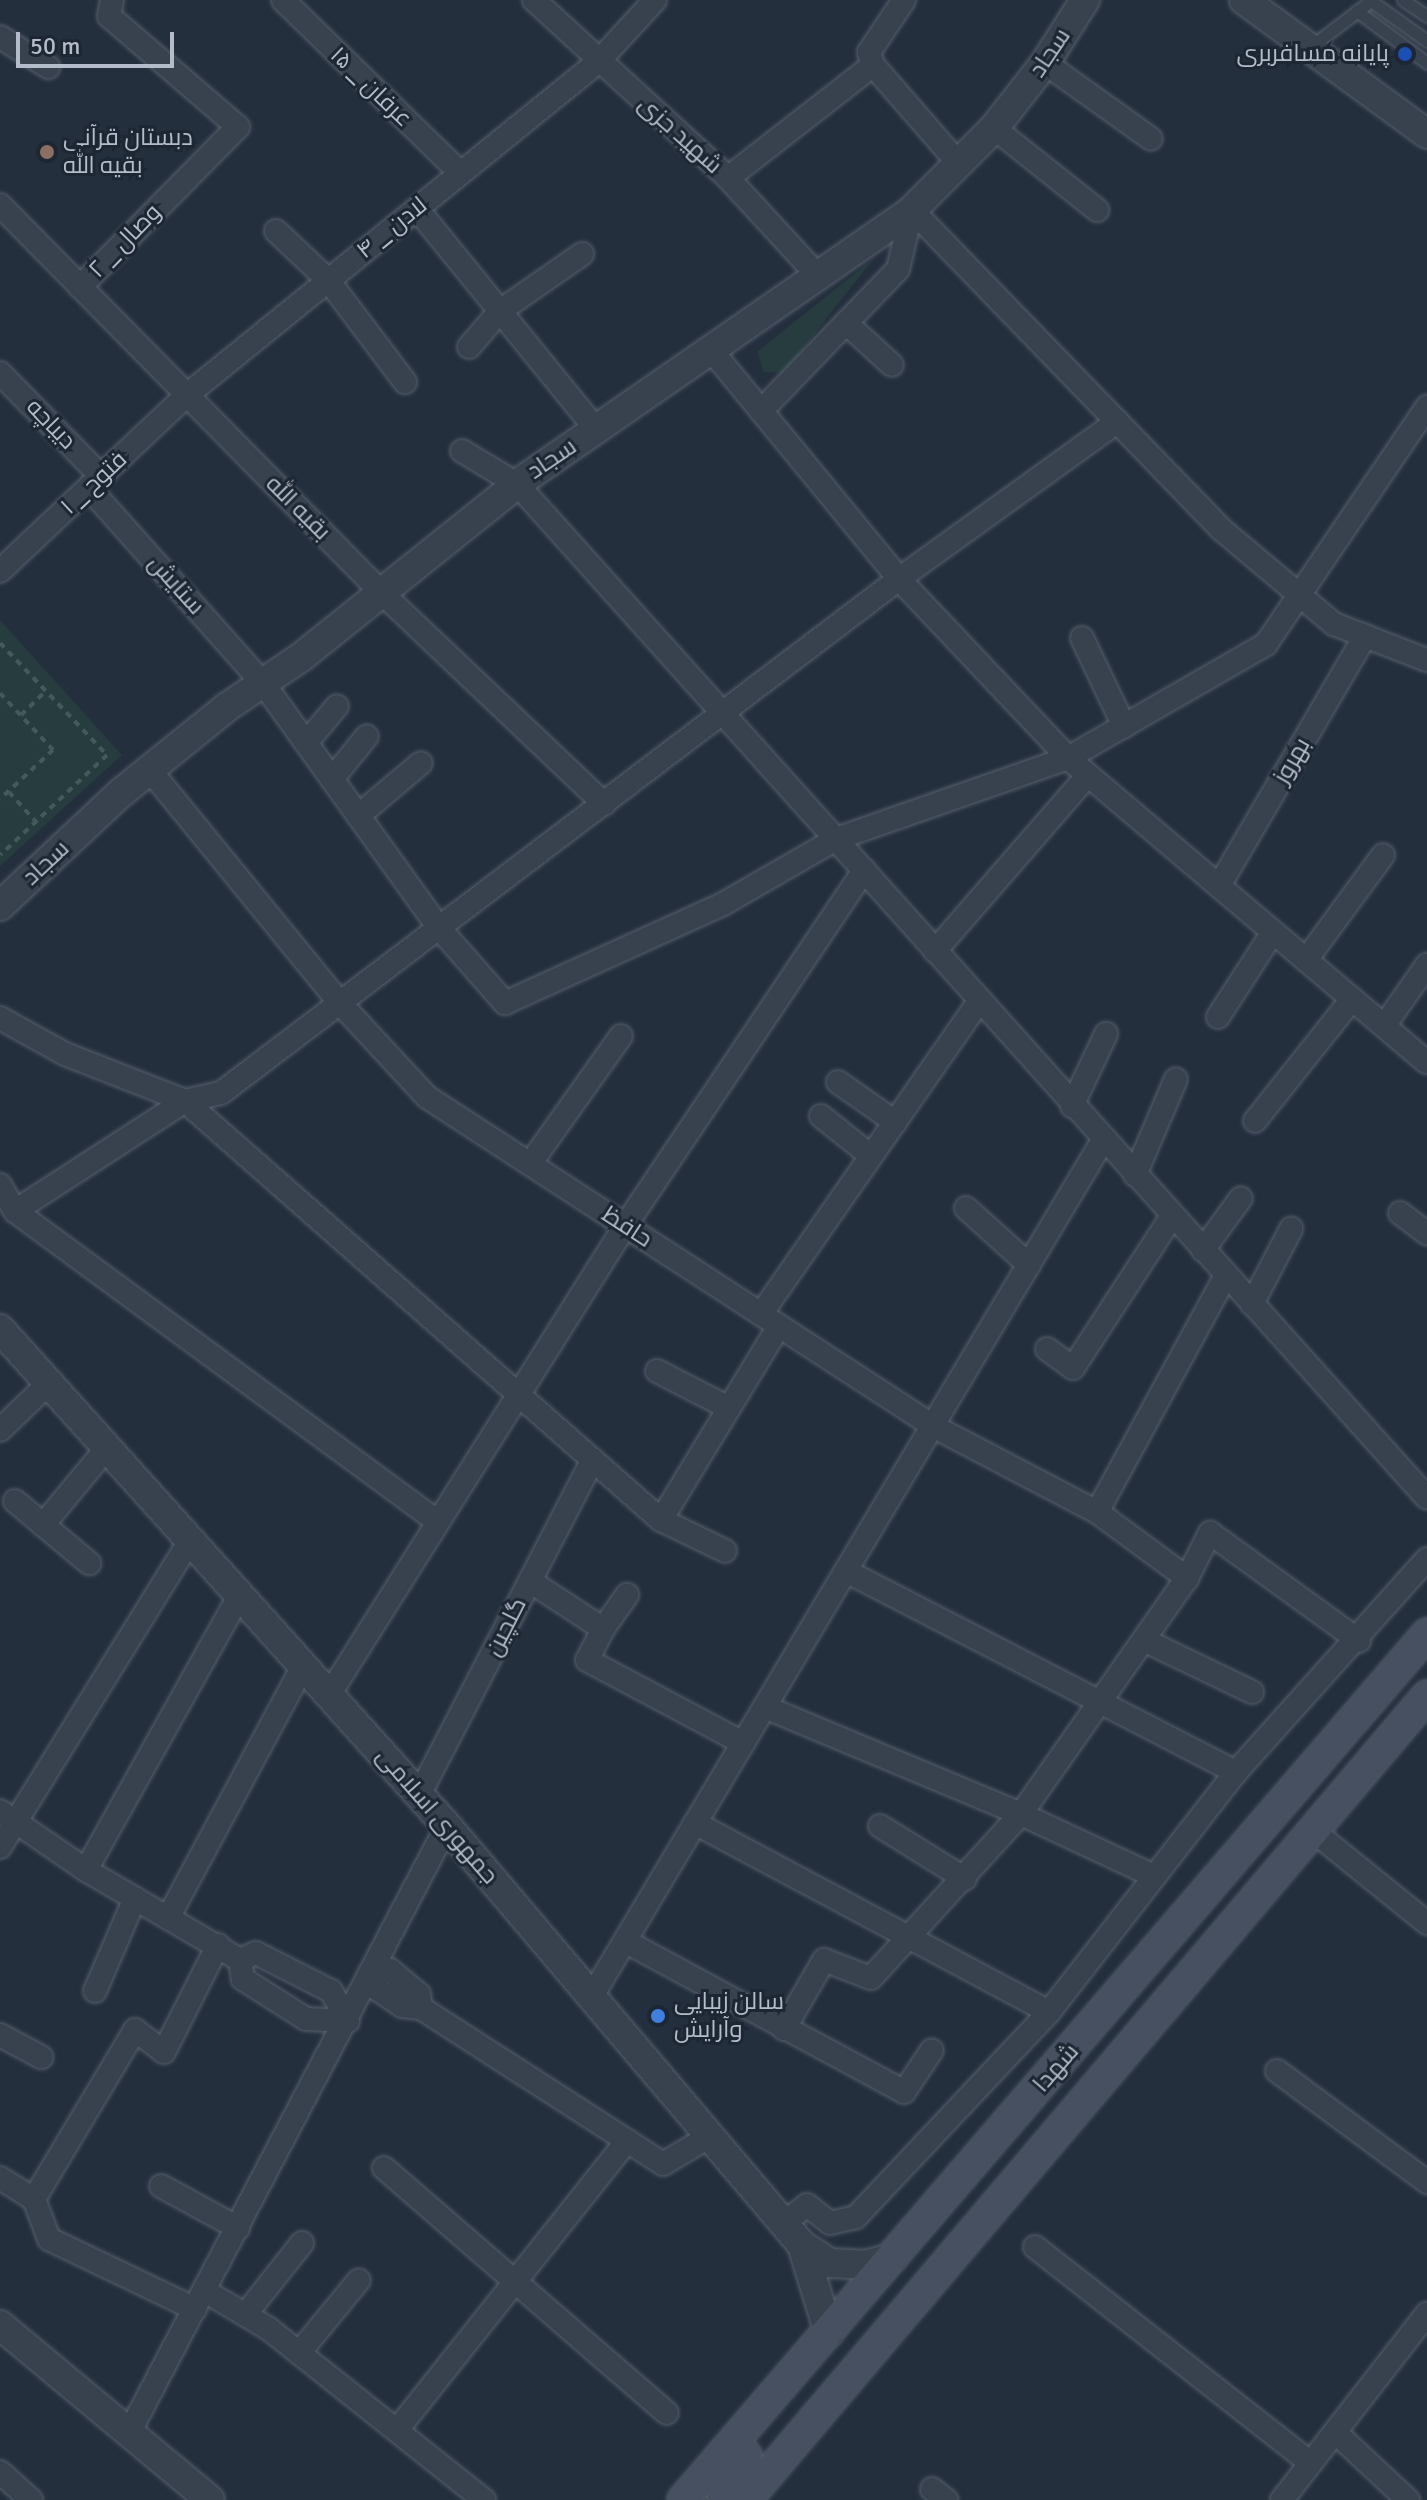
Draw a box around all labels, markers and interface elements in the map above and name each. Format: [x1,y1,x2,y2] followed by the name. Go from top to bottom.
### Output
[20,16,178,66] scale bar
[1023,23,1077,83] street label: سجاد
[30,31,80,61] text: 50 m
[1236,40,1389,68] place label: پایانه مسافربری
[324,41,418,133] street label: عرفان _ ۱۵
[1396,45,1414,63] marker: پایانه مسافربری
[632,90,728,180] street label: شهید جزی
[63,124,193,180] place label: دبستان قرآنی بقیه الله
[38,143,56,161] marker: دبستان قرآنی بقیه الله
[351,191,433,265] street label: لادن _ ۴
[83,198,167,284] street label: وصال _ ۲
[20,393,82,455] street label: دیباچه
[522,432,582,486] street label: سجاد
[55,445,133,521] street label: فتوح _ ۱
[260,470,336,546] street label: بقیه الله
[142,549,210,621] street label: ستایش
[1267,733,1317,789] street label: بهروز
[17,834,75,892] street label: سجاد
[596,1200,658,1254] street label: حافظ
[479,1593,533,1661] street label: گلچین
[370,1742,504,1890] street label: جمهوری اسلامی
[674,1988,784,2044] place label: سالن زیبایی وآرایش
[649,2007,667,2025] marker: سالن زیبایی وآرایش
[1027,2038,1085,2098] street label: شهدا

